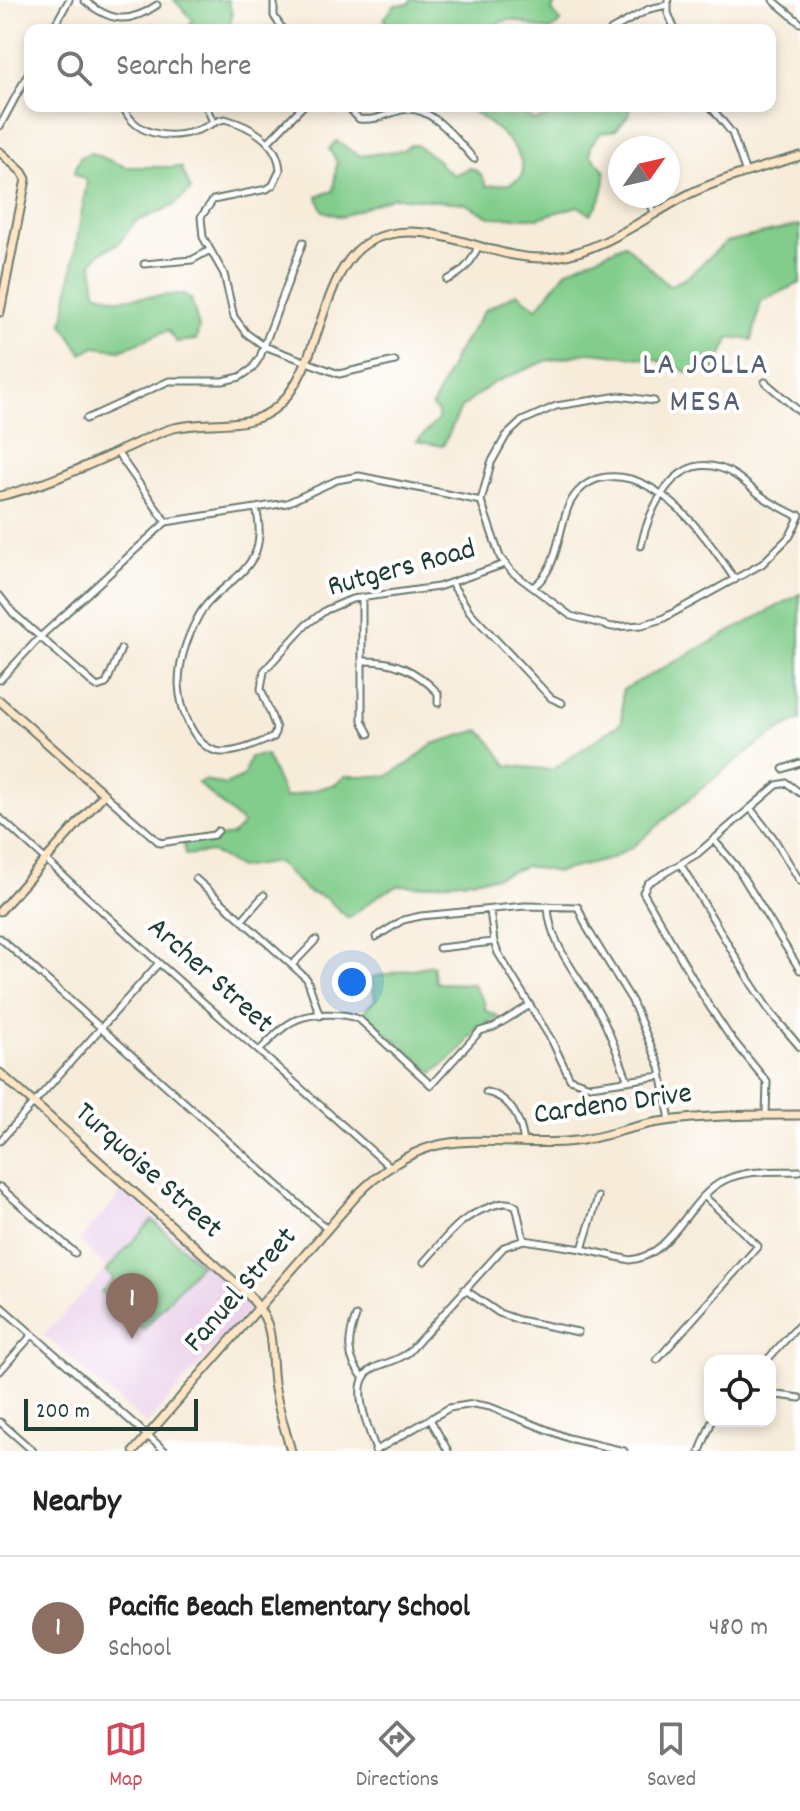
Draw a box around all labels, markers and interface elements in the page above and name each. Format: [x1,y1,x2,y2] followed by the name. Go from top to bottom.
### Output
[24,24,776,112] search box
[52,46,96,90] icon: search
[116,47,252,90] text: Search here
[608,136,680,208] north arrow
[642,344,770,427] district label: LA JOLLA MESA
[323,530,481,610] street label: Rutgers Road
[136,908,282,1046] street label: Archer Street
[332,962,372,1002] your location
[531,1074,695,1138] street label: Cardeno Drive
[63,1094,231,1250] street label: Turquoise Street
[175,1219,309,1363] street label: Fanuel Street
[106,1273,158,1339] pin: 1
[704,1355,776,1427] map controls
[704,1355,776,1427] button: locate
[24,1395,198,1431] scale bar
[36,1397,90,1428] text: 200 m
[32,1479,121,1528] text: Nearby
[108,1588,470,1631] text: Pacific Beach Elementary School
[55,1610,61,1647] text: 1
[709,1610,768,1647] text: 480 m
[108,1631,171,1668] text: School
[104,1717,148,1796] tab: Map
[356,1717,439,1796] tab: Directions
[647,1717,696,1796] tab: Saved

